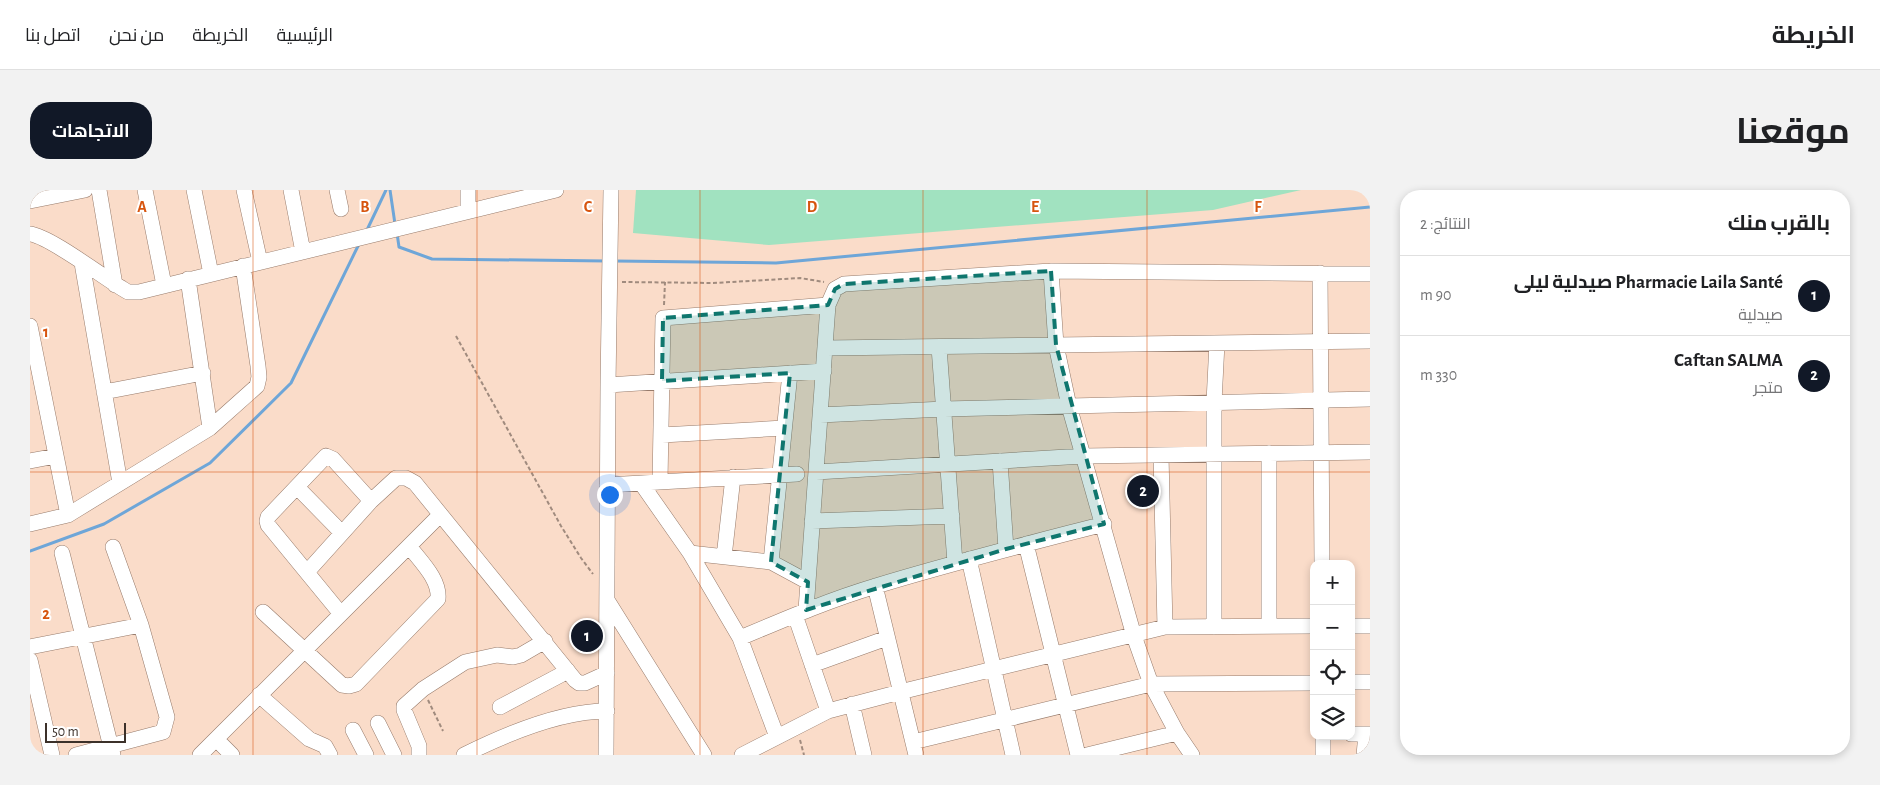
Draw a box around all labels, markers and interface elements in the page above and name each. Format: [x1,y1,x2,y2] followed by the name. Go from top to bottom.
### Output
[1772,24,1855,48] text: الخريطة
[25,27,81,45] text: اتصل بنا
[109,27,164,45] text: من نحن
[192,27,249,45] text: الخريطة
[277,27,333,45] text: الرئيسية
[30,102,152,159] button: الاتجاهات
[1736,115,1850,150] text: موقعنا
[137,199,147,215] text: A
[360,199,370,215] text: B
[584,199,593,215] text: C
[807,199,818,215] text: D
[1031,199,1039,215] text: E
[1254,199,1262,215] text: F
[1728,213,1830,234] text: بالقرب منك
[1420,216,1471,232] text: النتائج: 2
[1514,273,1783,292] text: Pharmacie Laila Santé صيدلية ليلى
[1420,287,1451,303] text: 90 m
[1811,287,1817,303] text: 1
[1738,307,1783,323] text: صيدلية
[43,324,49,340] text: 1
[1674,351,1783,370] text: Caftan SALMA
[1420,367,1457,383] text: 330 m
[1810,367,1818,383] text: 2
[1754,380,1783,396] text: متجر
[1127,472,1159,510] pin: 2
[597,482,623,508] your location
[1310,560,1355,740] map controls
[1310,560,1355,605] button: +
[1310,605,1355,650] button: −
[42,606,50,622] text: 2
[571,617,603,655] pin: 1
[1310,650,1355,695] button: locate
[1310,695,1355,740] button: layers
[45,720,126,743] scale bar
[52,725,79,739] text: 50 m

